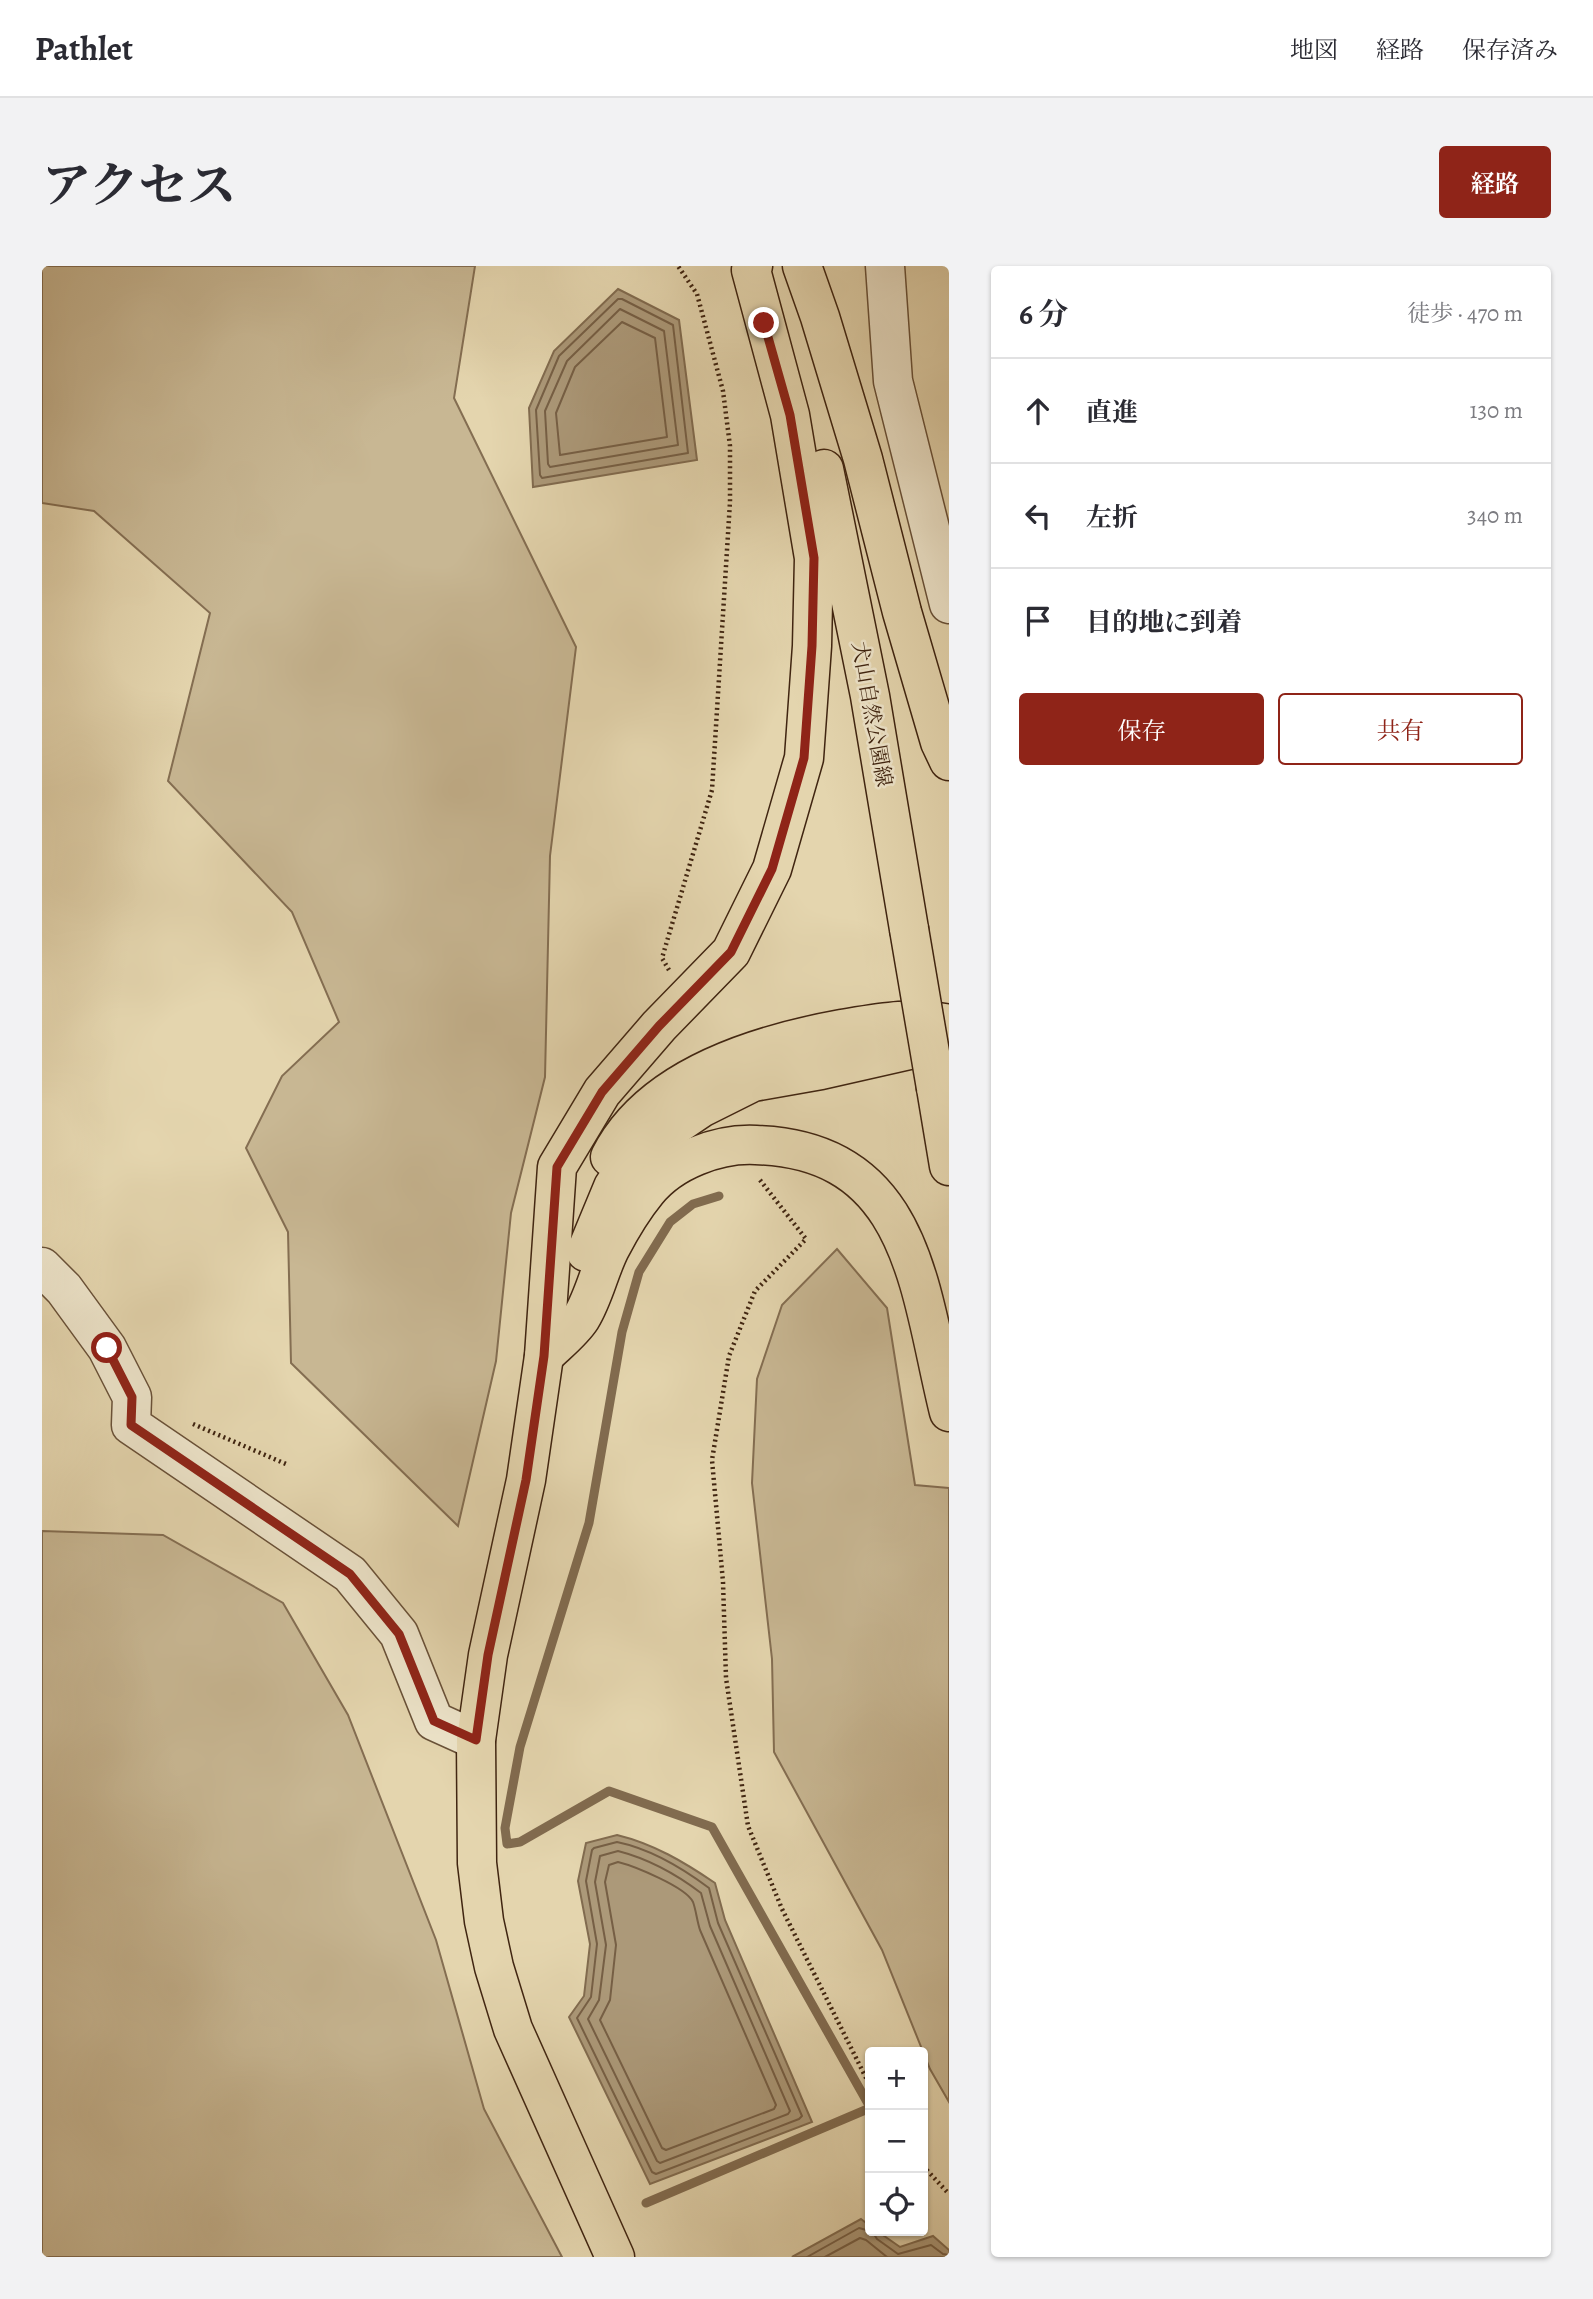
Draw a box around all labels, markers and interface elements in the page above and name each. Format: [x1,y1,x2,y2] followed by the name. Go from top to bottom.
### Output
[35,26,133,71] text: Pathlet
[1290,34,1338,66] text: 地図
[1376,34,1424,66] text: 経路
[1462,34,1558,66] text: 保存済み
[1439,146,1551,218] button: 経路
[42,152,237,219] text: アクセス
[1019,294,1068,334] text: 6 分
[1407,298,1523,329] text: 徒歩 · 470 m
[748,307,779,338] route end
[1019,392,1057,430] icon: ahead
[1086,395,1138,430] text: 直進
[1470,395,1523,426] text: 130 m
[1019,497,1057,535] icon: left
[1086,500,1138,535] text: 左折
[1467,500,1523,531] text: 340 m
[1019,602,1057,640] icon: arrive
[1086,605,1242,640] text: 目的地に到着
[845,639,899,789] street label: 犬山自然公園線
[1019,693,1264,765] button: 保存
[1278,693,1523,765] button: 共有
[91,1332,122,1363] route start
[865,2047,928,2236] map controls
[865,2047,928,2110] button: +
[865,2110,928,2173] button: −
[865,2173,928,2236] button: locate

